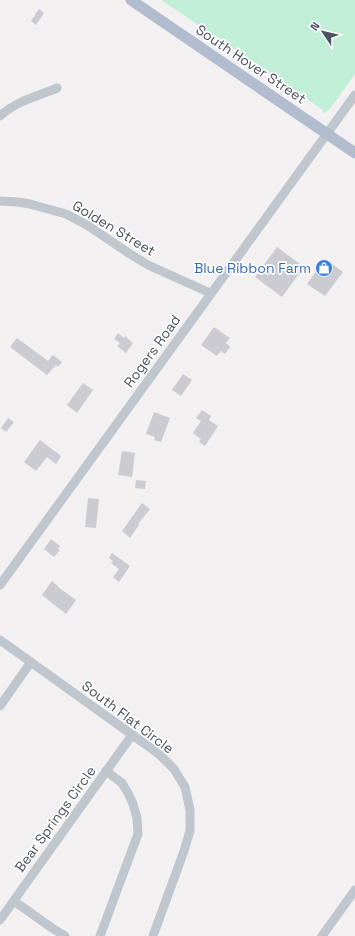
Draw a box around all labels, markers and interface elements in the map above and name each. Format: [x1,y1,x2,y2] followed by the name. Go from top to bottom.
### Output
[303,12,343,52] north arrow
[307,19,323,33] text: N
[192,20,310,108] street label: South Hover Street
[69,196,159,260] street label: Golden Street
[314,258,334,278] shop icon: Blue Ribbon Farm
[194,259,311,277] place label: Blue Ribbon Farm
[120,311,184,391] street label: Rogers Road
[78,677,178,757] street label: South Flat Circle
[10,762,100,876] street label: Bear Springs Circle

